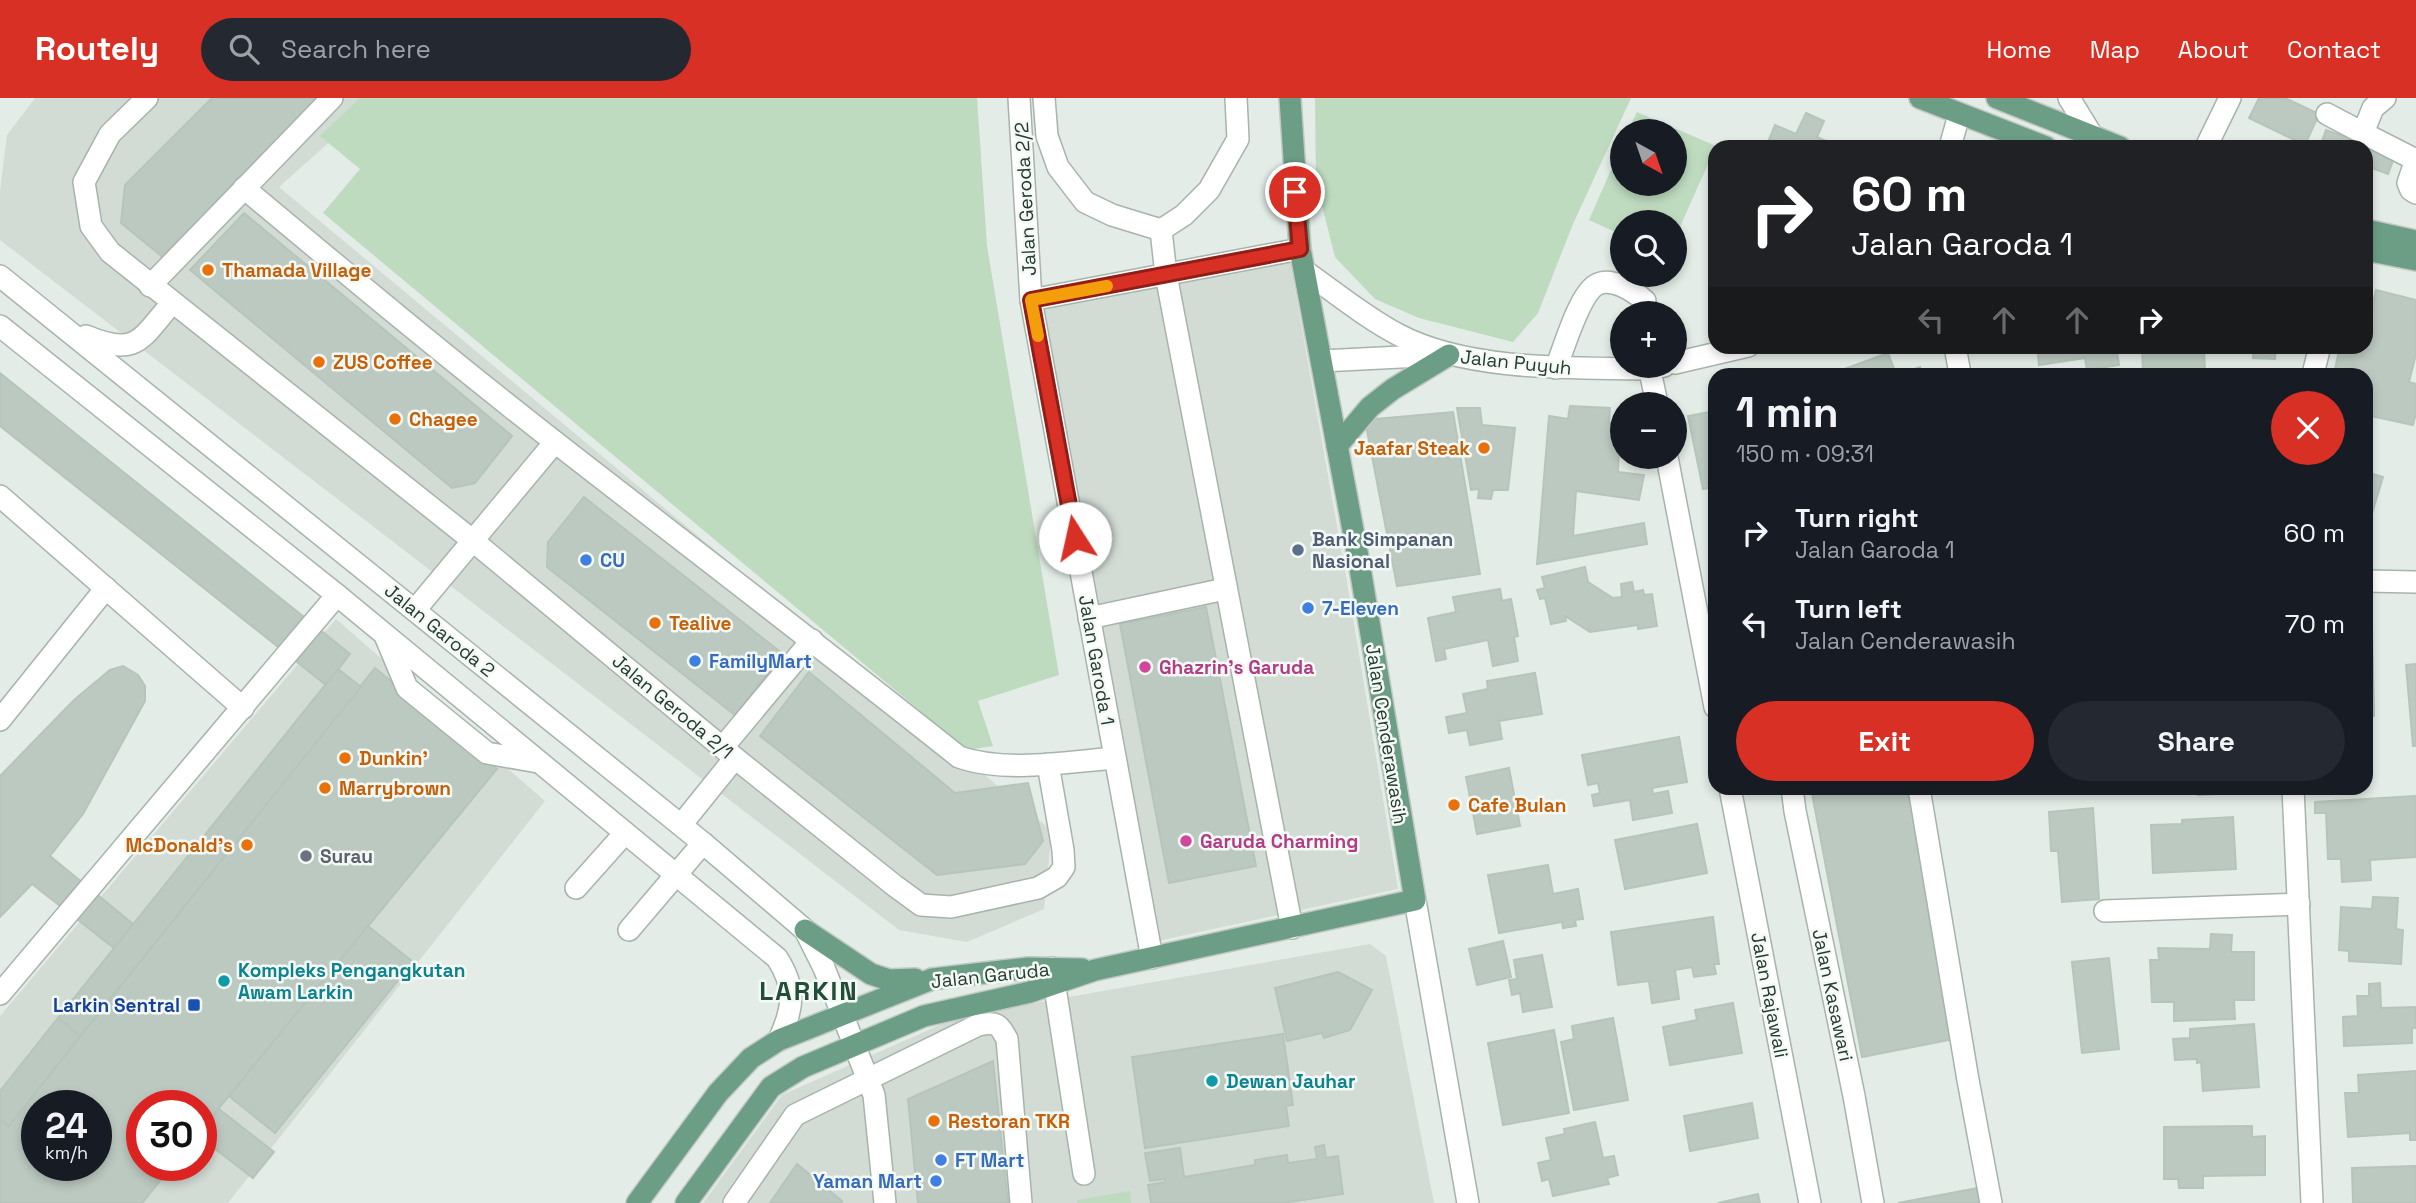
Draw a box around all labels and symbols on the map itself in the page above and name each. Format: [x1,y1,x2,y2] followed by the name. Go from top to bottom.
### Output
[1610,119,1687,196] north arrow
[1009,121,1042,277] street label: Jalan Geroda 2/2
[1265,162,1325,222] pin
[222,258,371,283] place label: Thamada Village
[200,262,216,278] marker: Thamada Village
[1459,344,1573,381] street label: Jalan Puyuh
[333,350,433,375] place label: ZUS Coffee
[311,354,327,370] marker: ZUS Coffee
[409,407,478,432] place label: Chagee
[387,411,403,427] marker: Chagee
[1354,436,1470,461] place label: Jaafar Steak
[1476,440,1492,456] marker: Jaafar Steak
[1038,501,1112,575] position arrow
[1312,527,1453,574] place label: Bank Simpanan Nasional
[1290,542,1306,558] marker: Bank Simpanan Nasional
[600,548,625,573] place label: CU
[578,552,594,568] marker: CU
[379,578,500,683] street label: Jalan Garoda 2
[1073,593,1120,727] street label: Jalan Garoda 1
[1322,596,1399,621] place label: 7-Eleven
[1300,600,1316,616] marker: 7-Eleven
[669,611,732,636] place label: Tealive
[647,615,663,631] marker: Tealive
[1360,642,1413,826] street label: Jalan Cenderawasih
[607,648,738,764] street label: Jalan Geroda 2/1
[709,649,812,674] place label: FamilyMart
[687,653,703,669] marker: FamilyMart
[1159,655,1314,680] place label: Ghazrin's Garuda
[1137,659,1153,675] marker: Ghazrin's Garuda
[359,746,428,771] place label: Dunkin'
[337,750,353,766] marker: Dunkin'
[339,776,451,801] place label: Marrybrown
[317,780,333,796] marker: Marrybrown
[1468,793,1566,818] place label: Cafe Bulan
[1446,797,1462,813] marker: Cafe Bulan
[1200,829,1358,854] place label: Garuda Charming
[126,833,233,858] place label: McDonald's
[1178,833,1194,849] marker: Garuda Charming
[239,837,255,853] marker: McDonald's
[320,844,373,869] place label: Surau
[298,848,314,864] marker: Surau
[1806,927,1859,1064] street label: Jalan Kasawari
[1745,930,1794,1060] street label: Jalan Rajawali
[929,957,1051,994] street label: Jalan Garuda
[238,958,465,1005] place label: Kompleks Pengangkutan Awam Larkin
[216,973,232,989] marker: Kompleks Pengangkutan Awam Larkin
[759,974,859,1008] district label: LARKIN
[53,993,180,1018] place label: Larkin Sentral
[186,997,202,1013] marker: Larkin Sentral
[1226,1069,1356,1094] place label: Dewan Jauhar
[1204,1073,1220,1089] marker: Dewan Jauhar
[126,1090,217,1181] speed limit sign: 30
[948,1109,1070,1134] place label: Restoran TKR
[926,1113,942,1129] marker: Restoran TKR
[955,1148,1025,1173] place label: FT Mart
[933,1152,949,1168] marker: FT Mart
[813,1169,922,1194] place label: Yaman Mart
[928,1173,944,1189] marker: Yaman Mart

